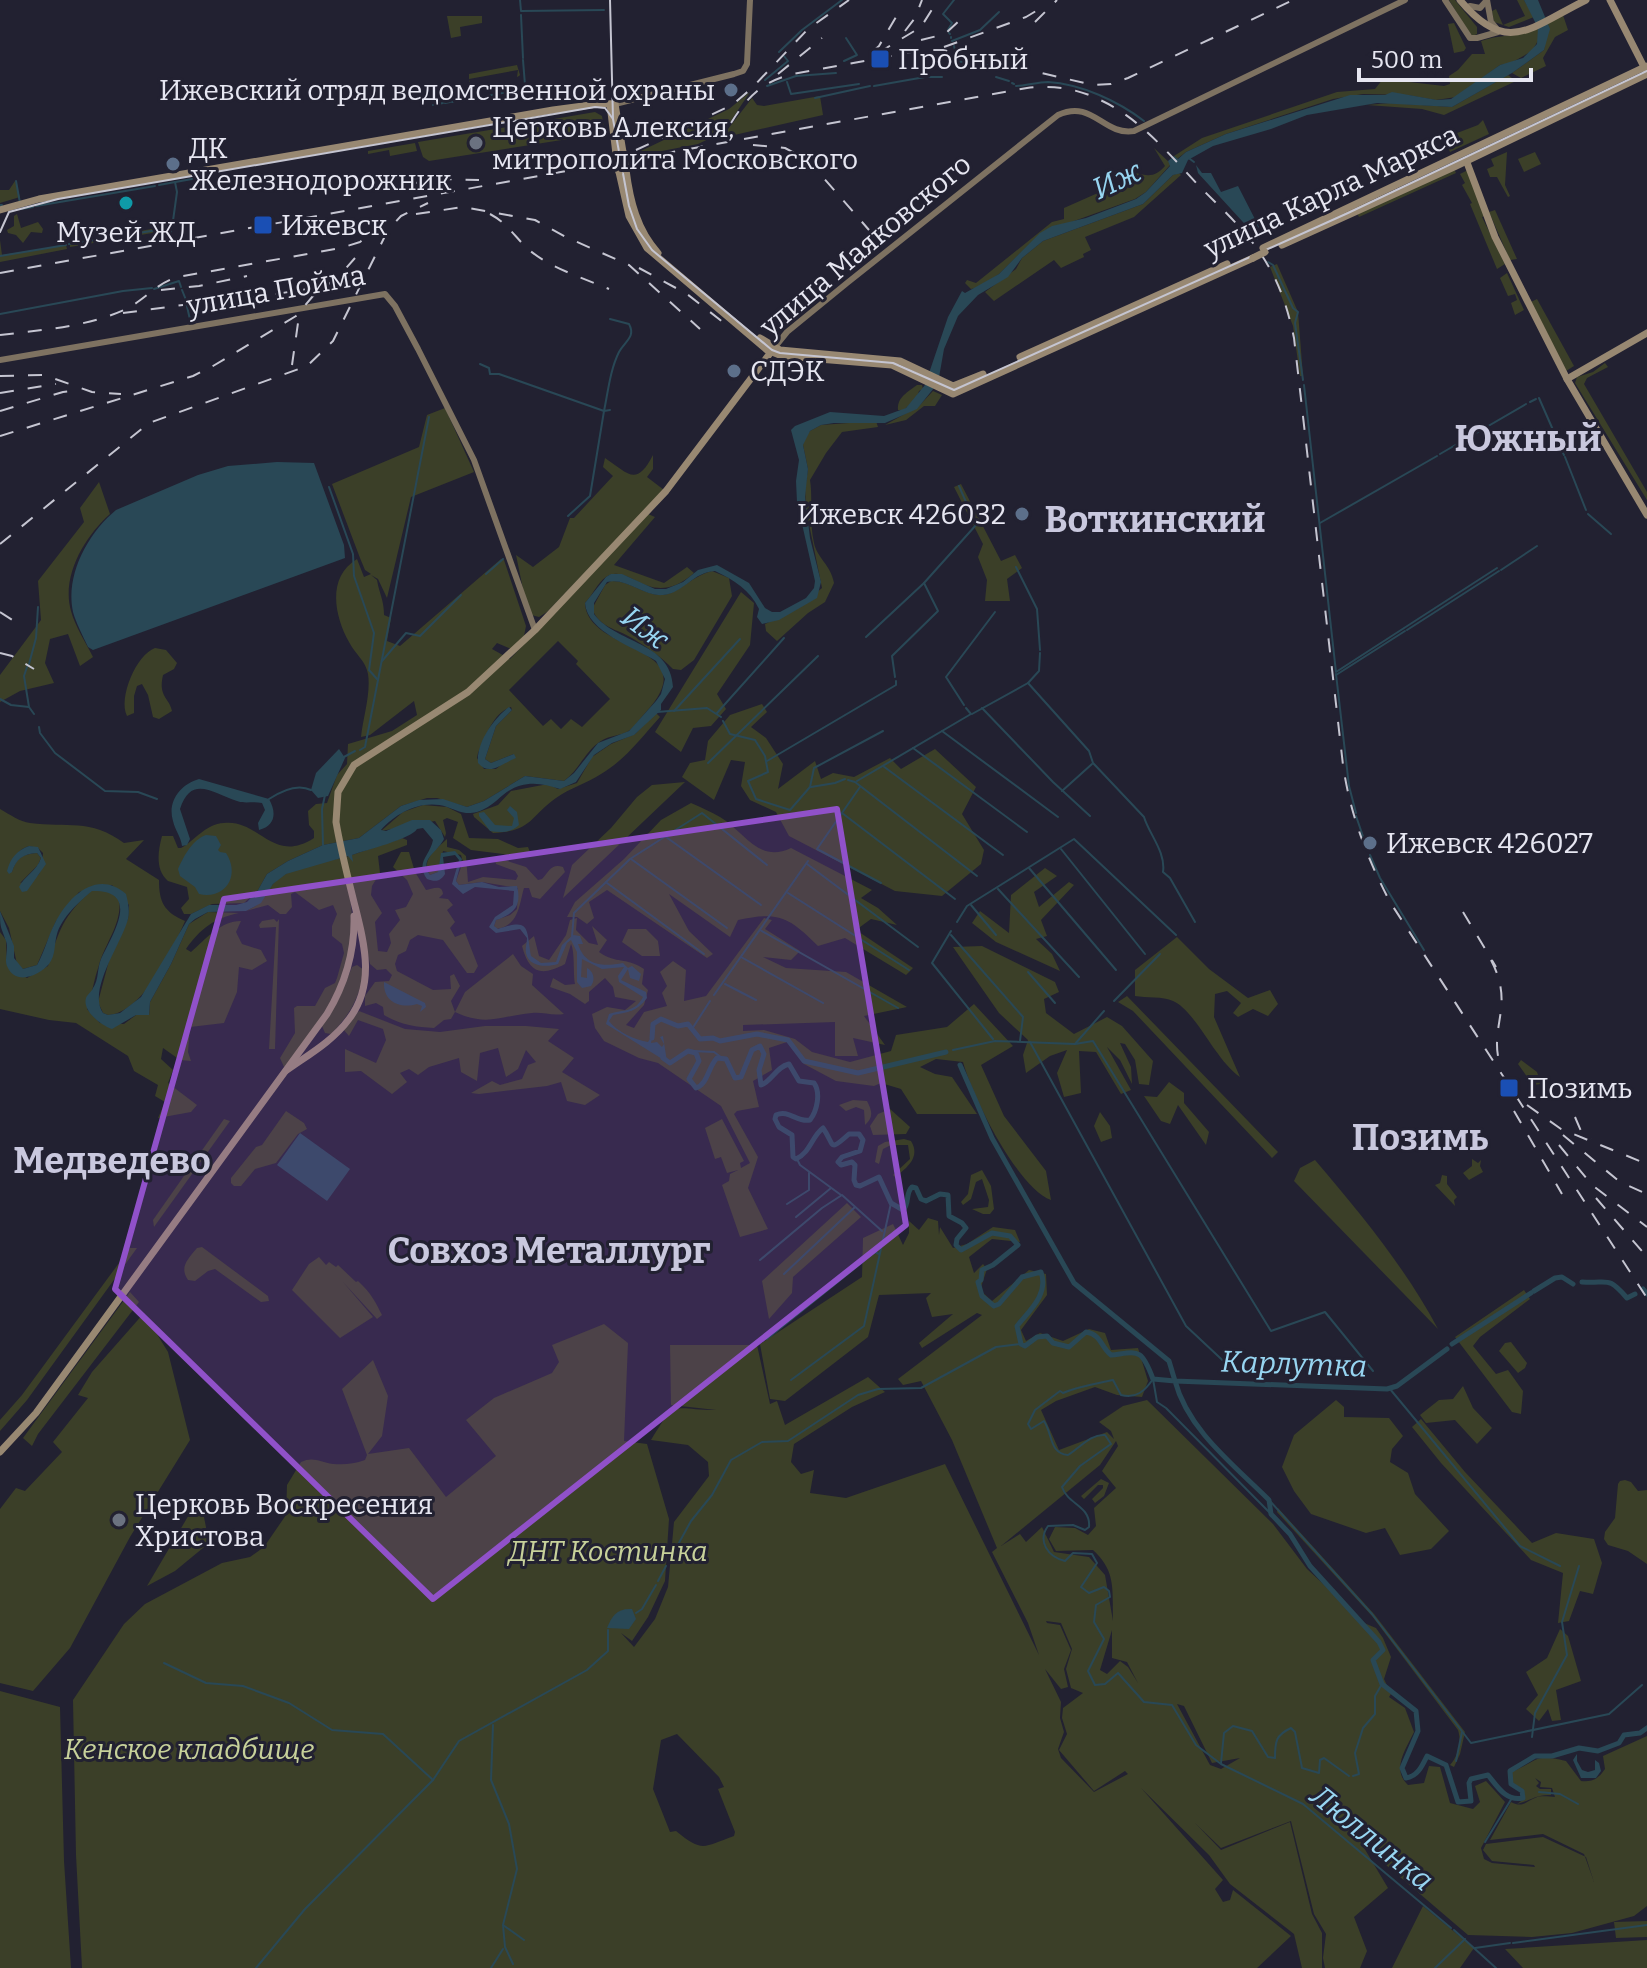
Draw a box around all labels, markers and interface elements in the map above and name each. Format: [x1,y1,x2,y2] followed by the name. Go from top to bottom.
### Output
[1359,32,1531,82] scale bar
[898,43,1028,76] place label: Пробный
[1371,46,1442,74] text: 500 m
[869,48,891,70] marker: Пробный
[159,74,715,107] place label: Ижевский отряд ведомственной охраны
[722,81,740,99] marker: Ижевский отряд ведомственной охраны
[492,111,858,176] place label: Церковь Алексия, митрополита Московского
[1198,118,1464,265] street label: улица Карла Маркса
[189,132,452,197] place label: ДК Железнодорожник
[467,134,485,152] marker: Церковь Алексия, митрополита Московского
[752,148,977,344] street label: улица Маяковского
[1087,153,1148,207] water label: Иж
[164,155,182,173] marker: ДК Железнодорожник
[117,194,135,212] marker: Музей ЖД
[281,209,388,242] place label: Ижевск
[252,214,274,236] marker: Ижевск
[56,216,196,249] place label: Музей ЖД
[183,259,368,323] street label: улица Пойма
[750,355,825,388] place label: СДЭК
[725,362,743,380] marker: СДЭК
[1455,417,1601,461] district label: Южный
[797,498,1006,531] place label: Ижевск 426032
[1044,498,1266,542] district label: Воткинский
[1013,505,1031,523] marker: Ижевск 426032
[614,599,677,658] water label: Иж
[1386,827,1593,860] place label: Ижевск 426027
[1361,834,1379,852] marker: Ижевск 426027
[1527,1072,1632,1105] place label: Позимь
[1498,1077,1520,1099] marker: Позимь
[1352,1116,1488,1160] district label: Позимь
[13,1139,211,1183] district label: Медведево
[387,1229,711,1273] district label: Совхоз Металлург
[1220,1343,1368,1385] water label: Карлутка
[135,1488,433,1553] place label: Церковь Воскресения Христова
[110,1511,128,1529] marker: Церковь Воскресения Христова
[506,1535,708,1568] park label: ДНТ Костинка
[64,1733,314,1766] park label: Кенское кладбище
[1302,1777,1441,1899] water label: Люллинка

